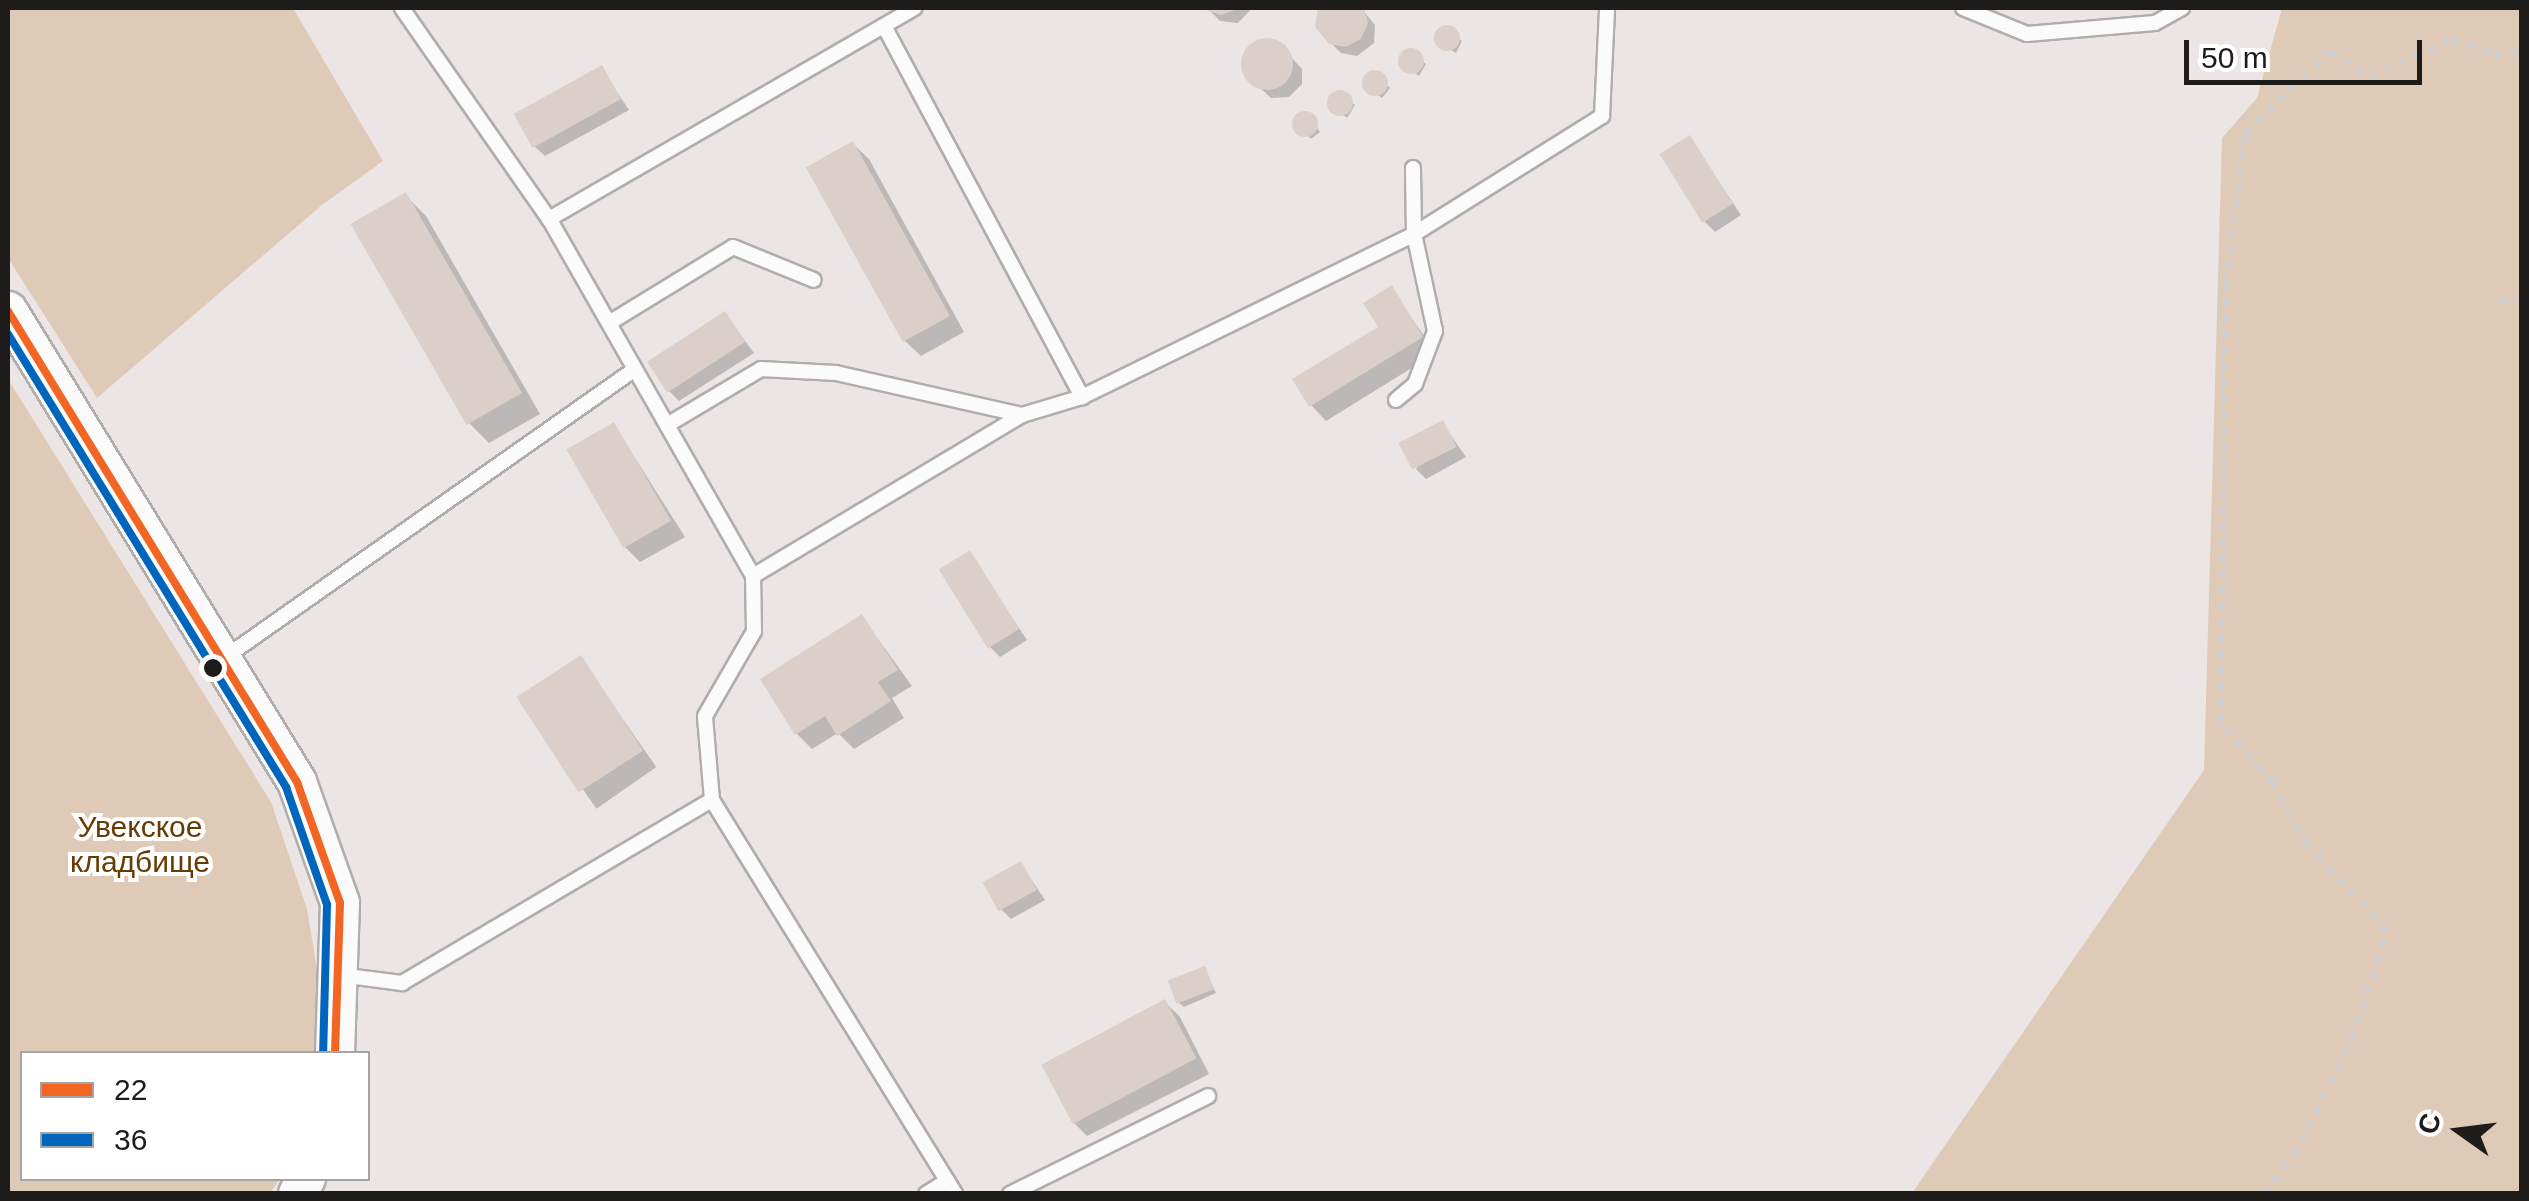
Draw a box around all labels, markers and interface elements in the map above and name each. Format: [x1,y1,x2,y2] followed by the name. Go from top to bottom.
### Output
[2189,20,2426,82] scale bar
[2201,41,2268,74] text: 50 m
[203,658,223,678] unlabelled marker
[70,809,210,880] park label: Увекское кладбище
[20,1051,370,1181] legend
[114,1073,147,1106] text: 22
[2409,1081,2509,1181] north arrow
[2412,1110,2447,1137] text: С
[114,1123,147,1156] text: 36

